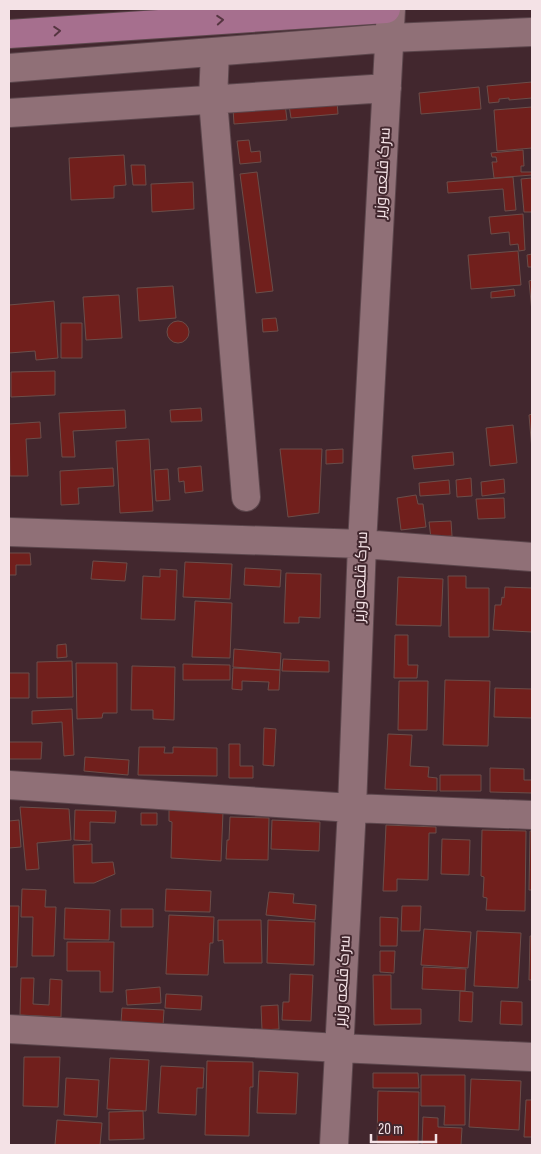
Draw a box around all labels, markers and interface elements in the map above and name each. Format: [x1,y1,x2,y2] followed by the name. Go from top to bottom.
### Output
[216,15,224,26] one-way arrow
[54,25,62,36] one-way arrow
[371,127,395,220] street label: سرک قلعه وزیر
[350,531,372,624] street label: سرک قلعه وزیر
[331,935,355,1028] street label: سرک قلعه وزیر
[371,1112,436,1144] scale bar
[378,1120,403,1139] text: 20 m

